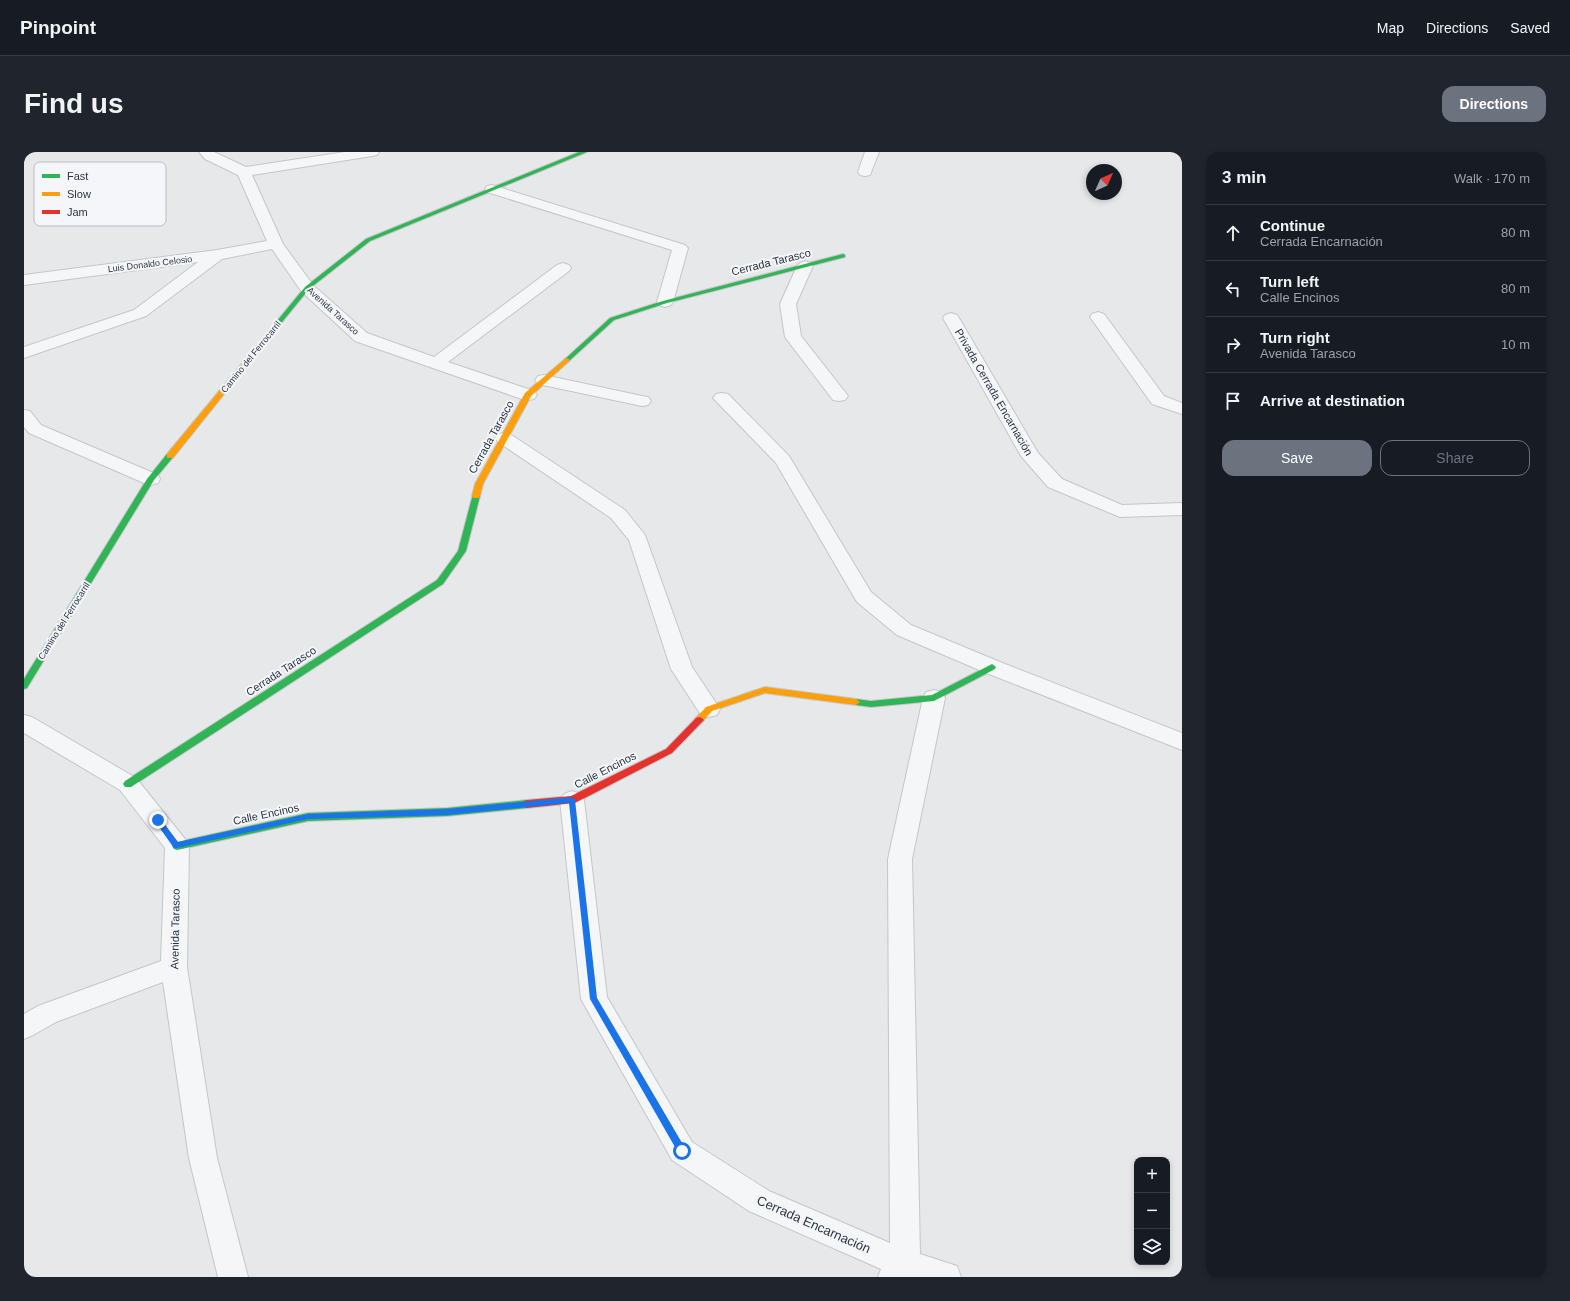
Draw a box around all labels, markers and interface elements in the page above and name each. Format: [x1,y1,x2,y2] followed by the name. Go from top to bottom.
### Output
[20,17,96,38] text: Pinpoint
[1377,20,1404,36] text: Map
[1426,20,1488,36] text: Directions
[1510,20,1550,36] text: Saved
[1442,86,1546,122] button: Directions
[24,88,124,119] text: Find us
[34,162,166,226] legend
[1086,164,1122,200] north arrow
[1222,168,1266,187] text: 3 min
[67,170,88,182] text: Fast
[1454,171,1530,186] text: Walk · 170 m
[67,188,91,200] text: Slow
[67,206,88,218] text: Jam
[1260,217,1325,234] text: Continue
[1222,222,1244,244] icon: ahead
[1501,225,1530,240] text: 80 m
[1260,234,1383,249] text: Cerrada Encarnación
[730,246,812,278] street label: Cerrada Tarasco
[107,254,193,274] street label: Luis Donaldo Celosio
[1260,273,1319,290] text: Turn left
[1222,278,1244,300] icon: left
[1501,281,1530,296] text: 80 m
[305,285,361,337] street label: Avenida Tarasco
[1260,290,1340,305] text: Calle Encinos
[219,319,283,395] street label: Camino del Ferrocarril
[953,327,1035,457] street label: Privada Cerrada Encarnación
[1260,329,1330,346] text: Turn right
[1222,334,1244,356] icon: right
[1501,337,1530,352] text: 10 m
[1260,346,1356,361] text: Avenida Tarasco
[1222,390,1244,412] icon: arrive
[1260,392,1405,409] text: Arrive at destination
[466,399,516,475] street label: Cerrada Tarasco
[1222,440,1372,476] button: Save
[1380,440,1530,476] button: Share
[36,581,92,661] street label: Camino del Ferrocarril
[244,644,318,698] street label: Cerrada Tarasco
[572,749,638,791] street label: Calle Encinos
[232,801,301,827] street label: Calle Encinos
[149,811,167,829] route end
[168,888,182,970] street label: Avenida Tarasco
[673,1142,691,1160] route start
[1134,1157,1170,1265] map controls
[1134,1157,1170,1193] button: +
[755,1193,873,1256] street label: Cerrada Encarnación
[1134,1193,1170,1229] button: −
[1134,1229,1170,1265] button: layers

